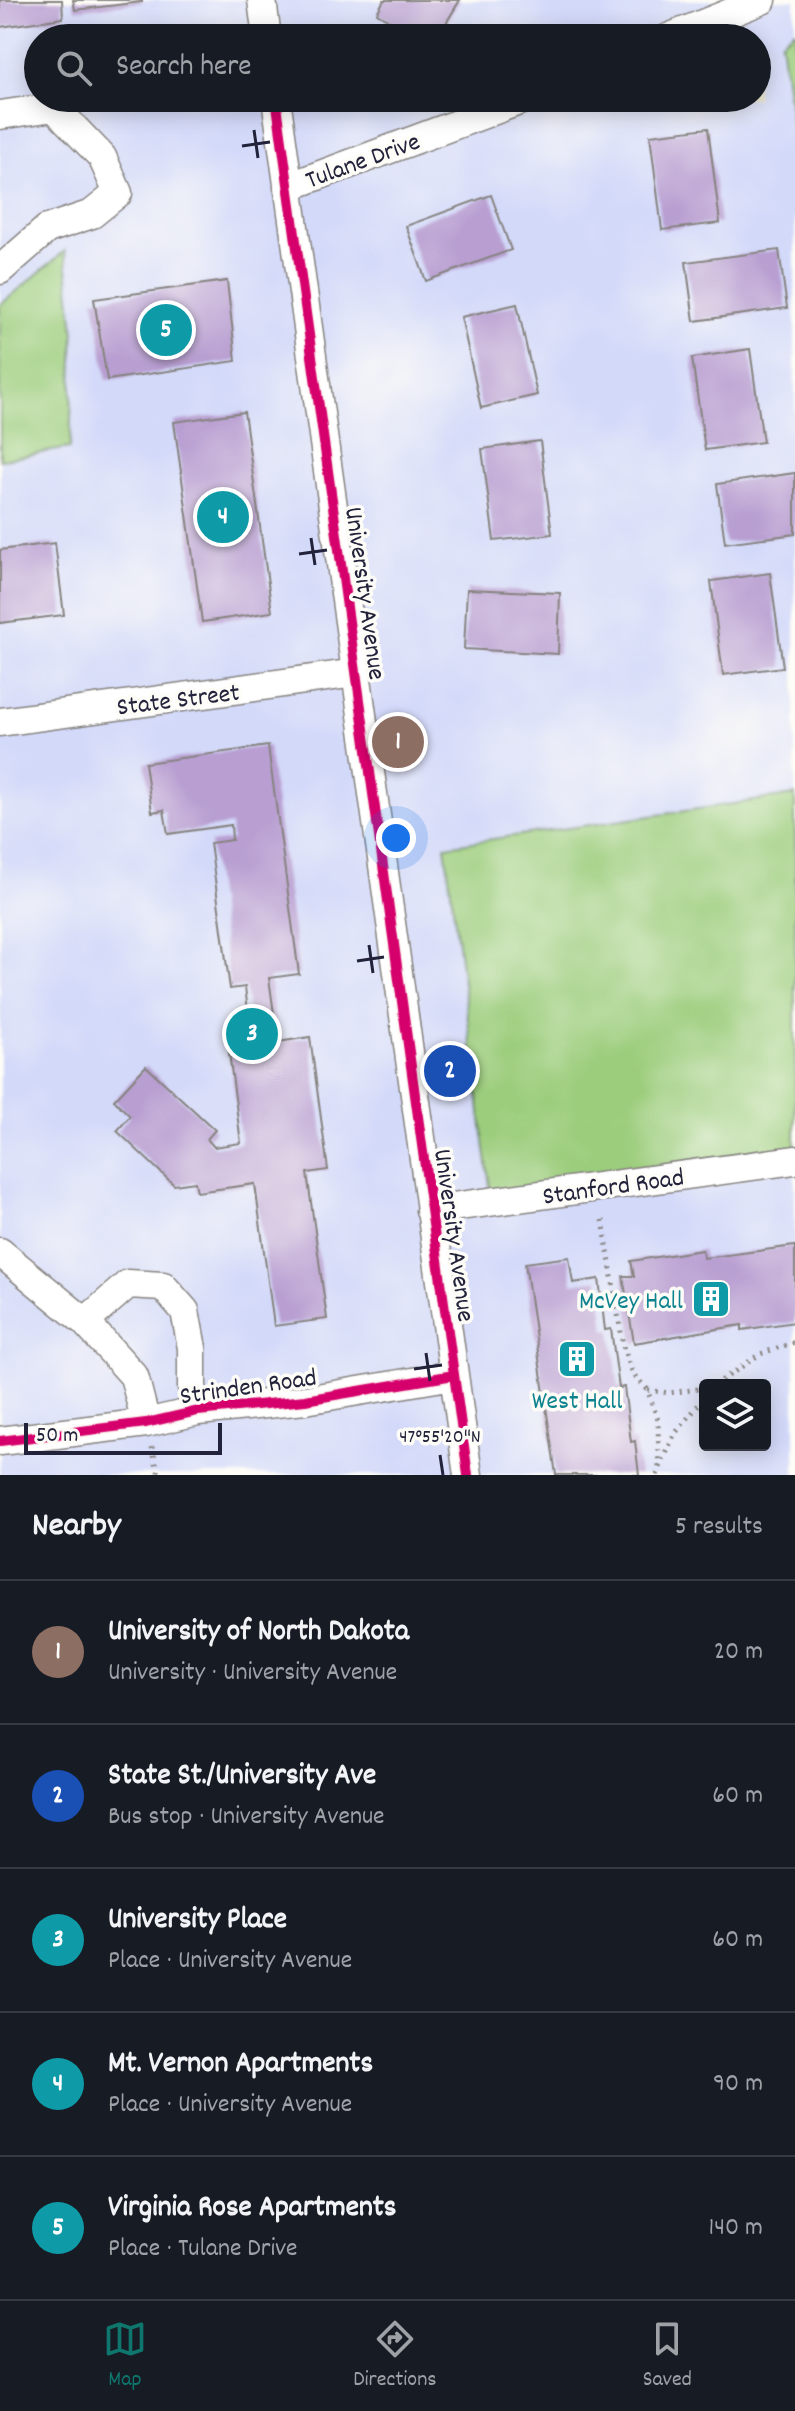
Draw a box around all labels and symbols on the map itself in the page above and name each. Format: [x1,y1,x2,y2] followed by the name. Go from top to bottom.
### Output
[301,124,426,200] street label: Tulane Drive
[140,300,192,360] pin: 5
[197,487,249,547] pin: 4
[333,505,394,682] street label: University Avenue
[115,676,242,727] street label: State Street
[372,712,424,772] pin: 1
[376,818,416,858] your location
[226,1004,278,1064] pin: 3
[424,1041,476,1101] pin: 2
[422,1147,483,1324] street label: University Avenue
[540,1160,687,1217] street label: Stanford Road
[690,1278,732,1320] building icon: McVey Hall
[579,1284,683,1321] place label: McVey Hall
[556,1338,598,1380] building icon: West Hall
[178,1361,319,1416] street label: Strinden Road
[532,1384,622,1421] place label: West Hall
[24,1419,222,1455] scale bar
[399,1424,481,1452] text: 47°55'20"N

